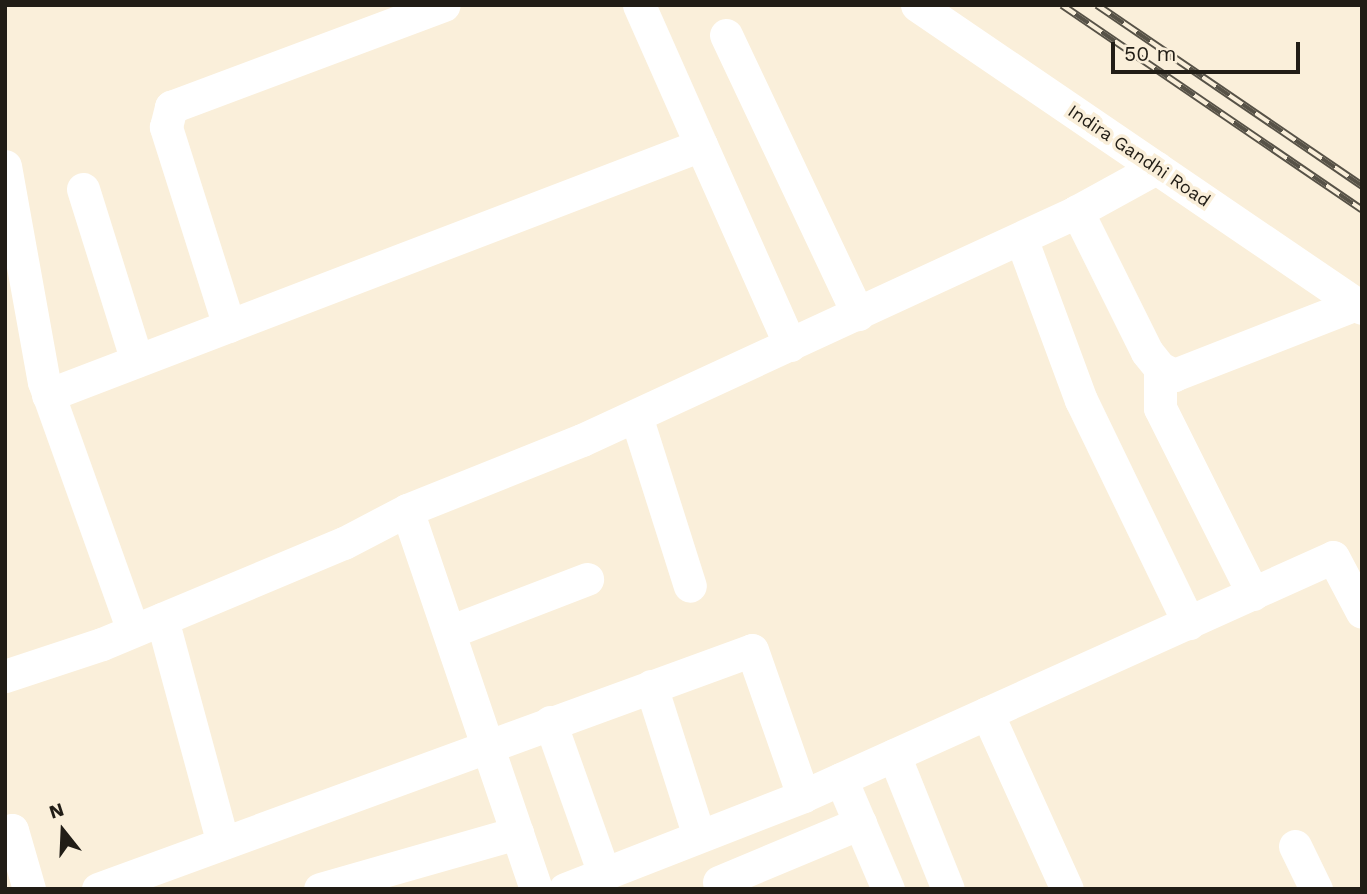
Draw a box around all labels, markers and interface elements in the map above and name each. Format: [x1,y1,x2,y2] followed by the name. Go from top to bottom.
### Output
[1115,28,1304,72] scale bar
[1124,41,1176,66] text: 50 m
[1064,100,1214,212] street label: Indira Gandhi Road
[28,796,98,866] north arrow
[46,797,67,824] text: N

